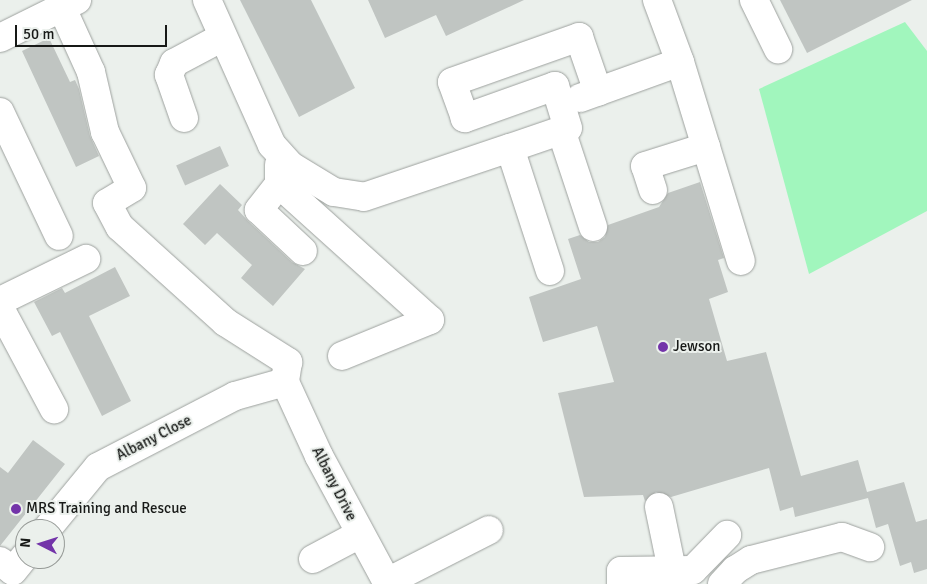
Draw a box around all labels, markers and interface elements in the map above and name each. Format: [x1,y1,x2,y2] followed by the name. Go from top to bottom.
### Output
[18,15,170,47] scale bar
[23,25,54,43] text: 50 m
[673,338,720,356] place label: Jewson
[657,341,669,353] marker: Jewson
[113,411,195,465] street label: Albany Close
[308,444,360,524] street label: Albany Drive
[26,500,187,518] place label: MRS Training and Rescue
[10,503,22,515] marker: MRS Training and Rescue
[15,519,65,569] north arrow
[17,537,34,548] text: N

